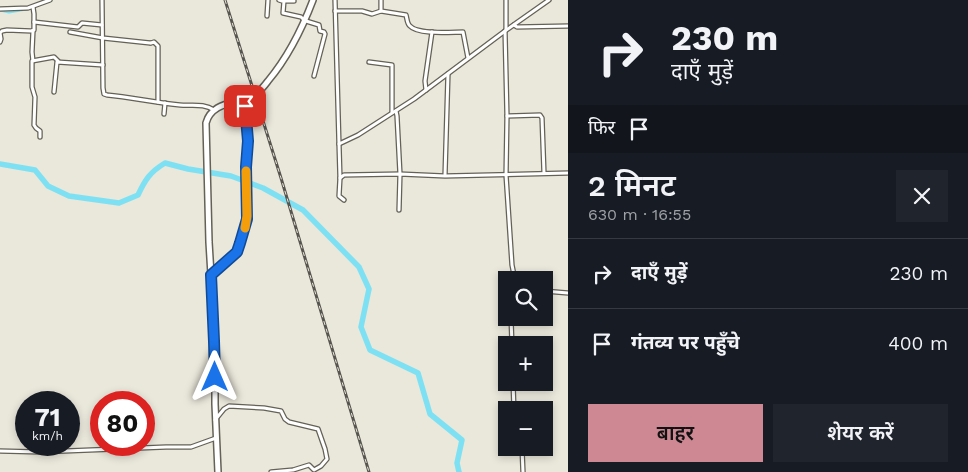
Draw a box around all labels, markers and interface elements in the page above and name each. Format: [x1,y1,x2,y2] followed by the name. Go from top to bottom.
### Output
[671,17,778,59] text: 230 m
[588,20,653,85] icon: right
[671,59,733,84] text: दाएँ मुड़ें
[224,85,266,127] pin
[231,92,259,120] icon: arrive
[625,115,653,143] icon: arrive
[588,116,615,139] text: फिर
[588,168,676,203] text: 2 मिनट
[896,170,948,222] button: close
[588,205,691,224] text: 630 m · 16:55
[588,260,616,288] icon: right
[631,261,687,284] text: दाएँ मुड़ें
[889,262,948,285] text: 230 m
[498,271,553,456] map controls
[498,271,553,326] button: search
[588,330,616,358] icon: arrive
[631,331,740,354] text: गंतव्य पर पहुँचे
[888,332,948,355] text: 400 m
[498,336,553,391] button: +
[188,350,240,402] position arrow
[90,391,155,456] speed limit sign: 80
[498,401,553,456] button: −
[35,403,60,432] text: 71
[588,404,763,462] button: बाहर
[773,404,948,462] button: शेयर करें
[32,429,63,443] text: km/h

